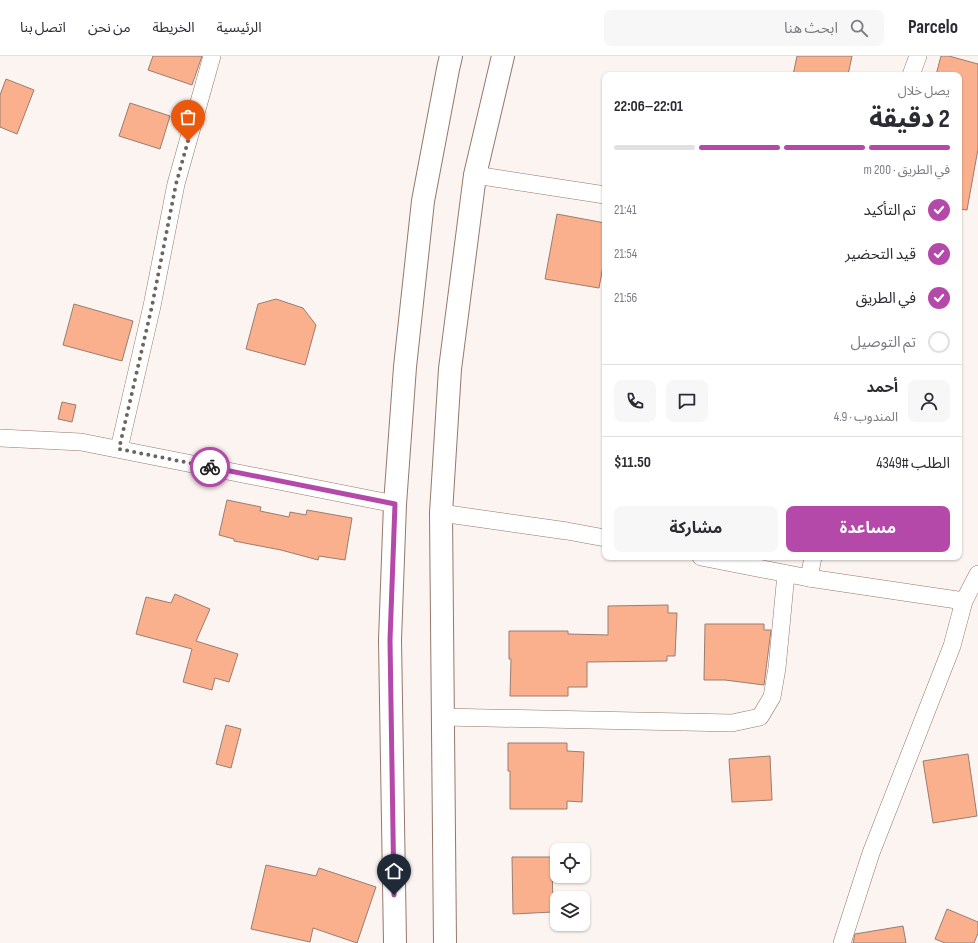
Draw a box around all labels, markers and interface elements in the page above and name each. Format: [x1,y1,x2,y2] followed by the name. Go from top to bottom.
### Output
[604,10,884,46] search box
[908,16,958,39] text: Parcelo
[848,17,870,39] icon: search
[20,19,66,36] text: اتصل بنا
[88,19,131,36] text: من نحن
[153,19,195,36] text: الخريطة
[217,19,262,36] text: الرئيسية
[784,19,838,38] text: ابحث هنا
[898,83,950,99] text: يصل خلال
[614,97,683,116] text: 22:01–22:06
[171,100,205,141] pin
[869,104,950,135] text: 2 دقيقة
[177,106,199,128] icon: bag
[864,162,950,178] text: في الطريق · 200 m
[928,199,950,221] icon: check
[864,201,916,220] text: تم التأكيد
[614,202,636,218] text: 21:41
[928,243,950,265] icon: check
[845,245,916,264] text: قيد التحضير
[614,246,637,262] text: 21:54
[928,287,950,309] icon: check
[856,289,916,308] text: في الطريق
[614,290,637,306] text: 21:56
[850,333,916,352] text: تم التوصيل
[867,378,898,397] text: أحمد
[614,380,656,422] button: phone
[666,380,708,422] button: chat
[908,380,950,422] button: person
[834,409,898,425] text: المندوب · 4.9
[190,447,230,487] courier
[614,453,651,472] text: $11.50
[876,454,950,473] text: الطلب #4349
[199,456,221,478] icon: bike
[614,506,778,552] button: مشاركة
[786,506,950,552] button: مساعدة
[550,843,590,931] map controls
[550,843,590,883] button: locate
[377,854,411,895] pin
[383,860,405,882] icon: home
[550,891,590,931] button: layers

